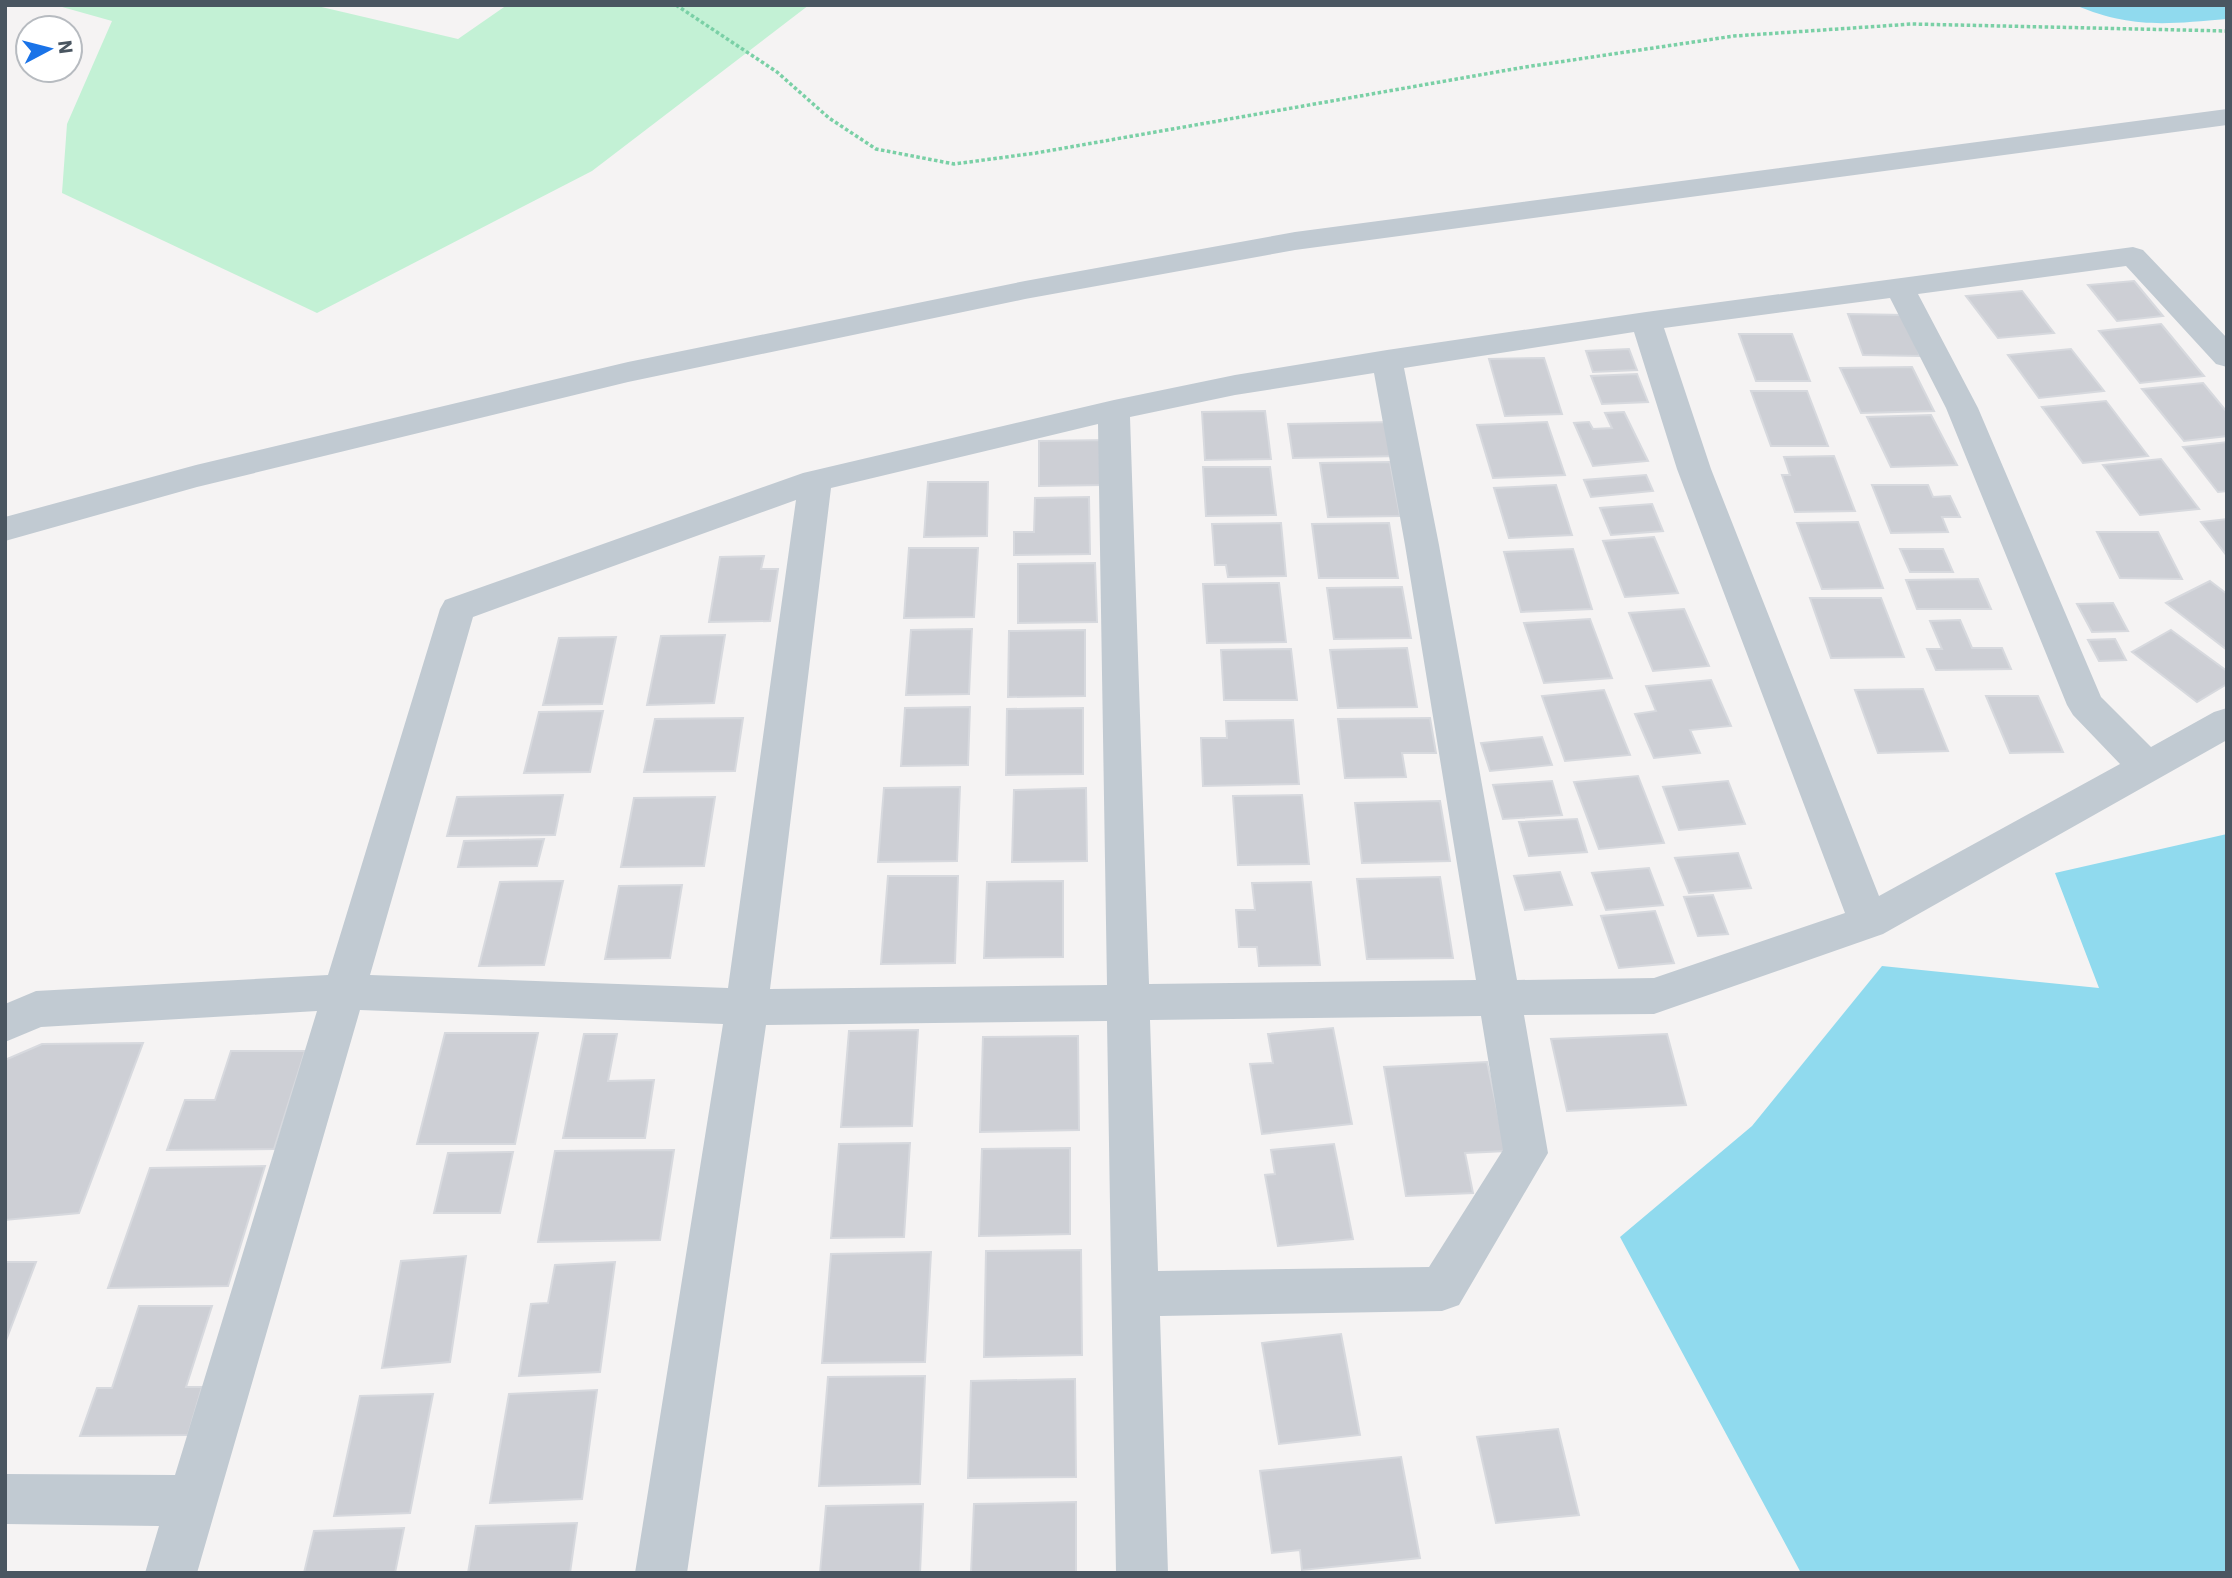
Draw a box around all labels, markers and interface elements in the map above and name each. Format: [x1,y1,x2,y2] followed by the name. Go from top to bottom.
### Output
[14,14,84,84] north arrow
[53,39,79,55] text: N

